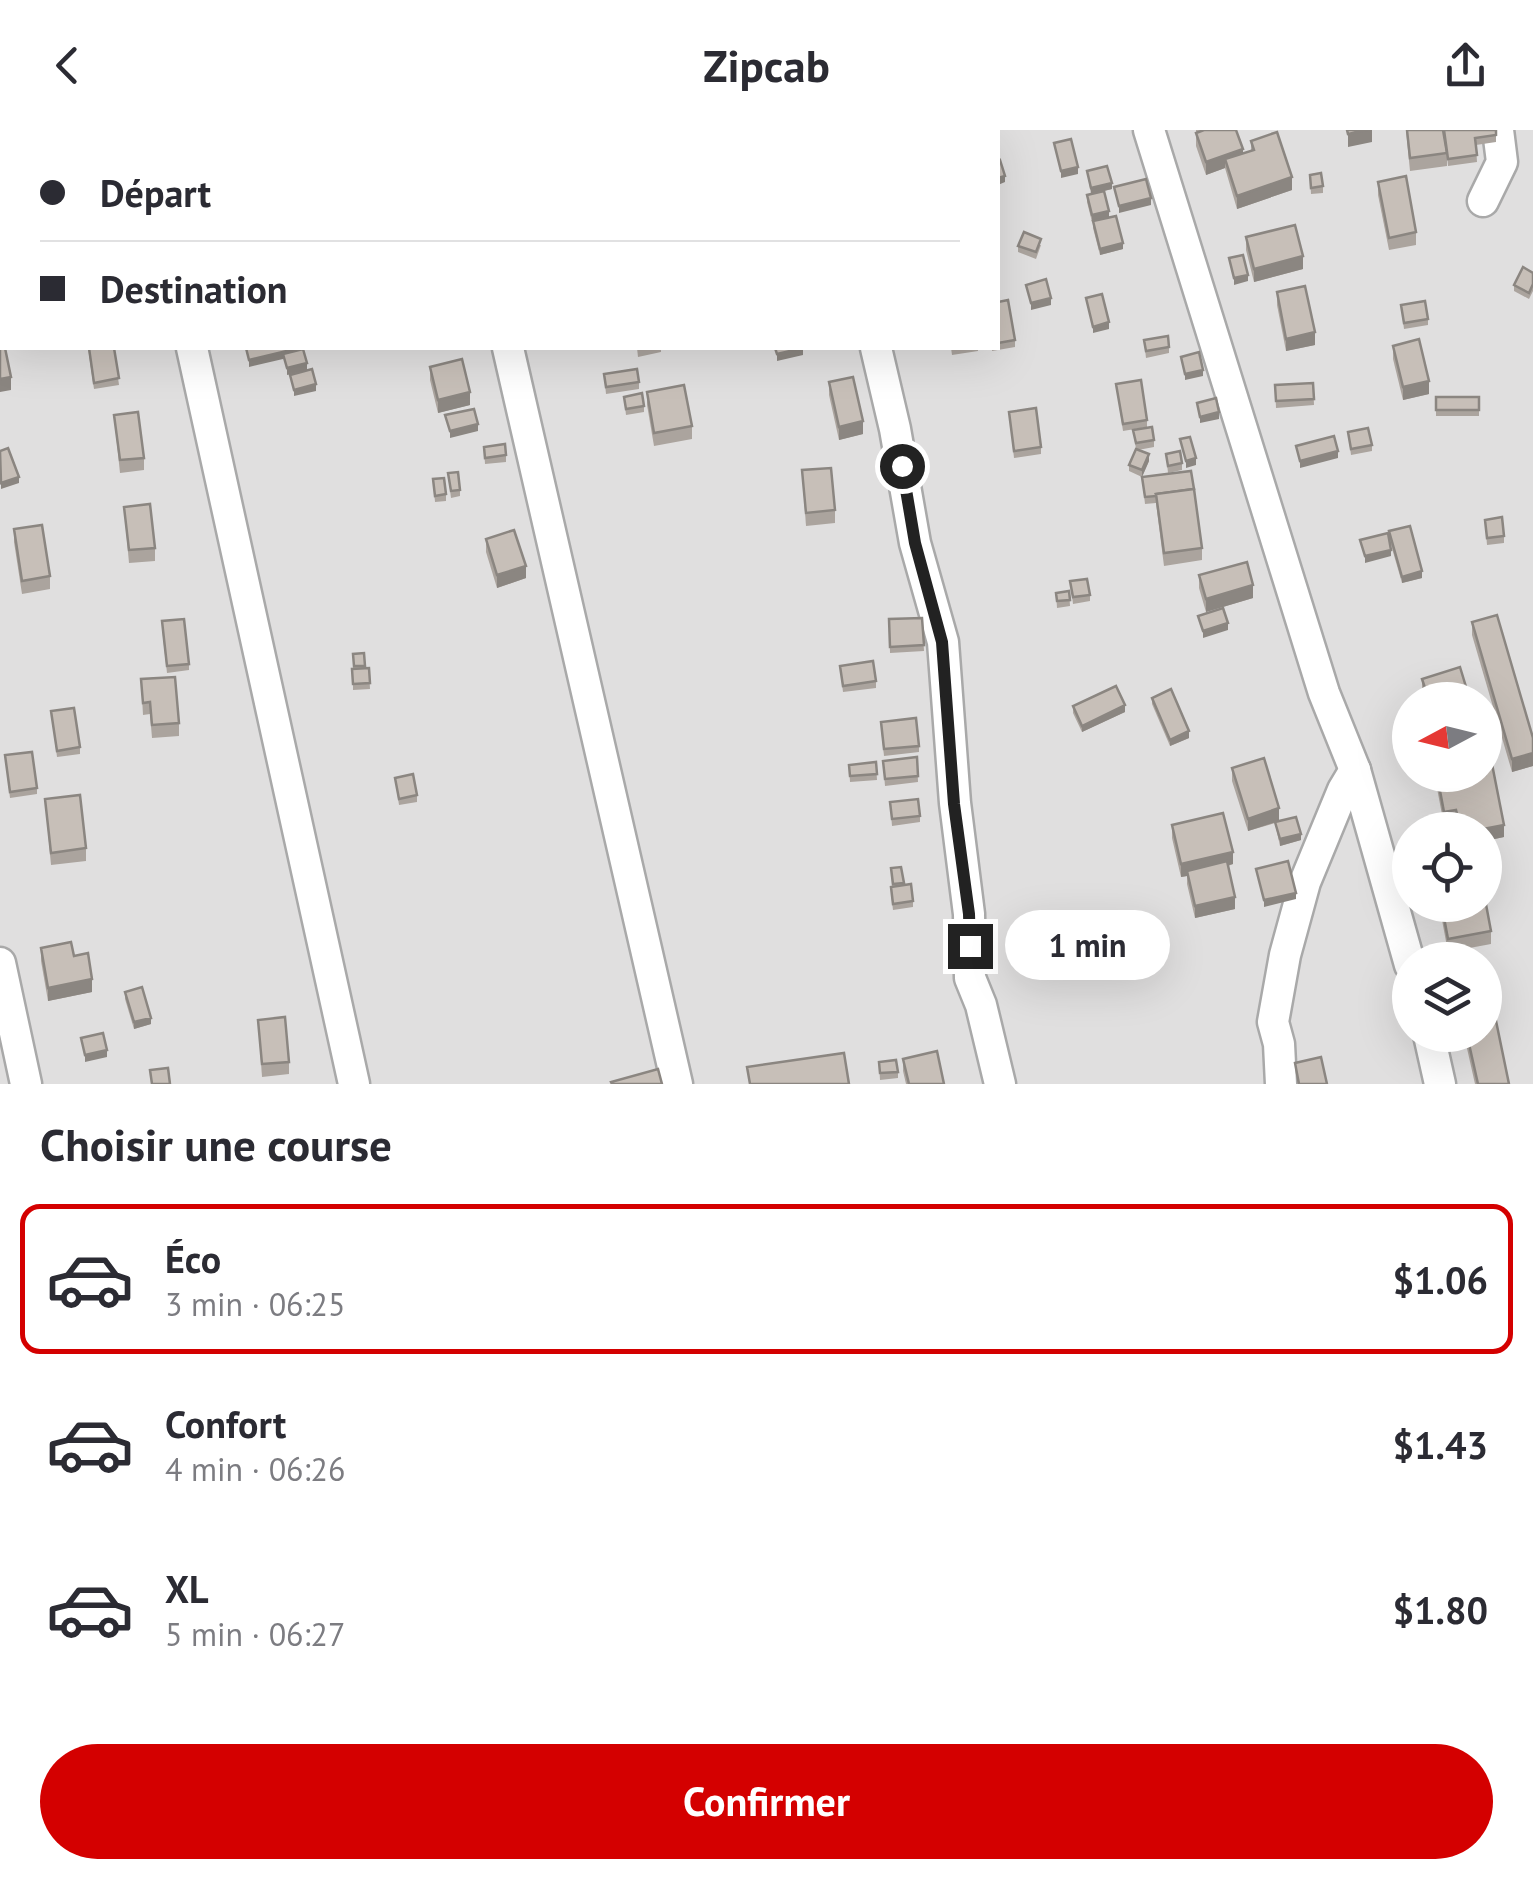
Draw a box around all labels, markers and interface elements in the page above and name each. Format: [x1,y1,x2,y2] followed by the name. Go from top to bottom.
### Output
[703,36,830,94] text: Zipcab
[40,38,95,93] icon: back
[1438,38,1493,93] icon: share
[100,168,211,217] text: Départ
[100,264,288,313] text: Destination
[880,444,925,489] route start
[1392,682,1502,792] north arrow
[1392,682,1502,1052] map controls
[1392,812,1502,922] button: locate
[1005,911,1170,981] callout: 1 min
[948,924,993,969] route end
[1048,924,1127,966] text: 1 min
[1392,942,1502,1052] button: layers
[40,1115,392,1173] text: Choisir une course
[45,1234,135,1324] icon: car
[165,1234,221,1283] text: Éco
[1392,1255,1488,1304] text: $1.06
[165,1283,345,1325] text: 3 min · 06:25
[45,1399,135,1489] icon: car
[165,1399,286,1448] text: Confort
[1392,1420,1488,1469] text: $1.43
[165,1448,345,1490] text: 4 min · 06:26
[45,1564,135,1654] icon: car
[165,1564,209,1613] text: XL
[1392,1585,1488,1634] text: $1.80
[165,1613,345,1655] text: 5 min · 06:27
[40,1744,1493,1859] button: Confirmer

